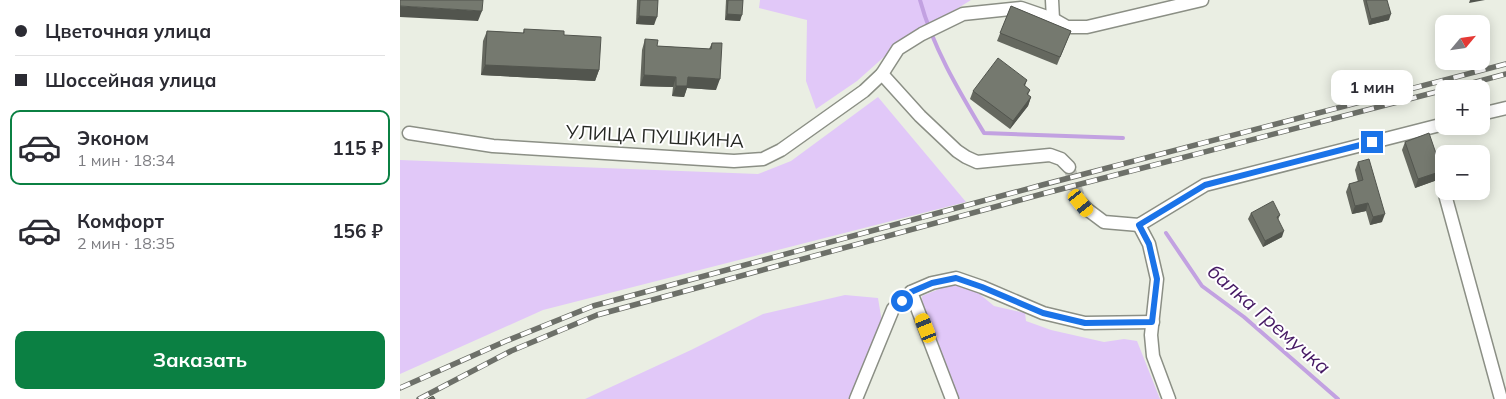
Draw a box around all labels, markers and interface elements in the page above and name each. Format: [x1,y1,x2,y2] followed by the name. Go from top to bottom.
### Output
[1435,15,1490,70] north arrow
[1435,15,1490,200] map controls
[45,19,211,43] text: Цветочная улица
[45,68,217,92] text: Шоссейная улица
[1331,70,1413,104] callout: 1 мин
[1350,77,1394,97] text: 1 мин
[1435,80,1490,135] button: +
[564,119,745,153] street label: УЛИЦА ПУШКИНА
[17,125,62,170] icon: car
[77,126,149,150] text: Эконом
[1361,131,1383,153] route end
[332,136,383,160] text: 115 ₽
[1435,145,1490,200] button: −
[77,150,175,170] text: 1 мин · 18:34
[1065,187,1096,219] car
[17,208,62,253] icon: car
[77,209,164,233] text: Комфорт
[332,219,383,243] text: 156 ₽
[77,233,175,253] text: 2 мин · 18:35
[1203,258,1336,379] water label: балка Гремучка
[891,290,913,312] route start
[913,311,938,345] car
[15,331,385,389] button: Заказать

